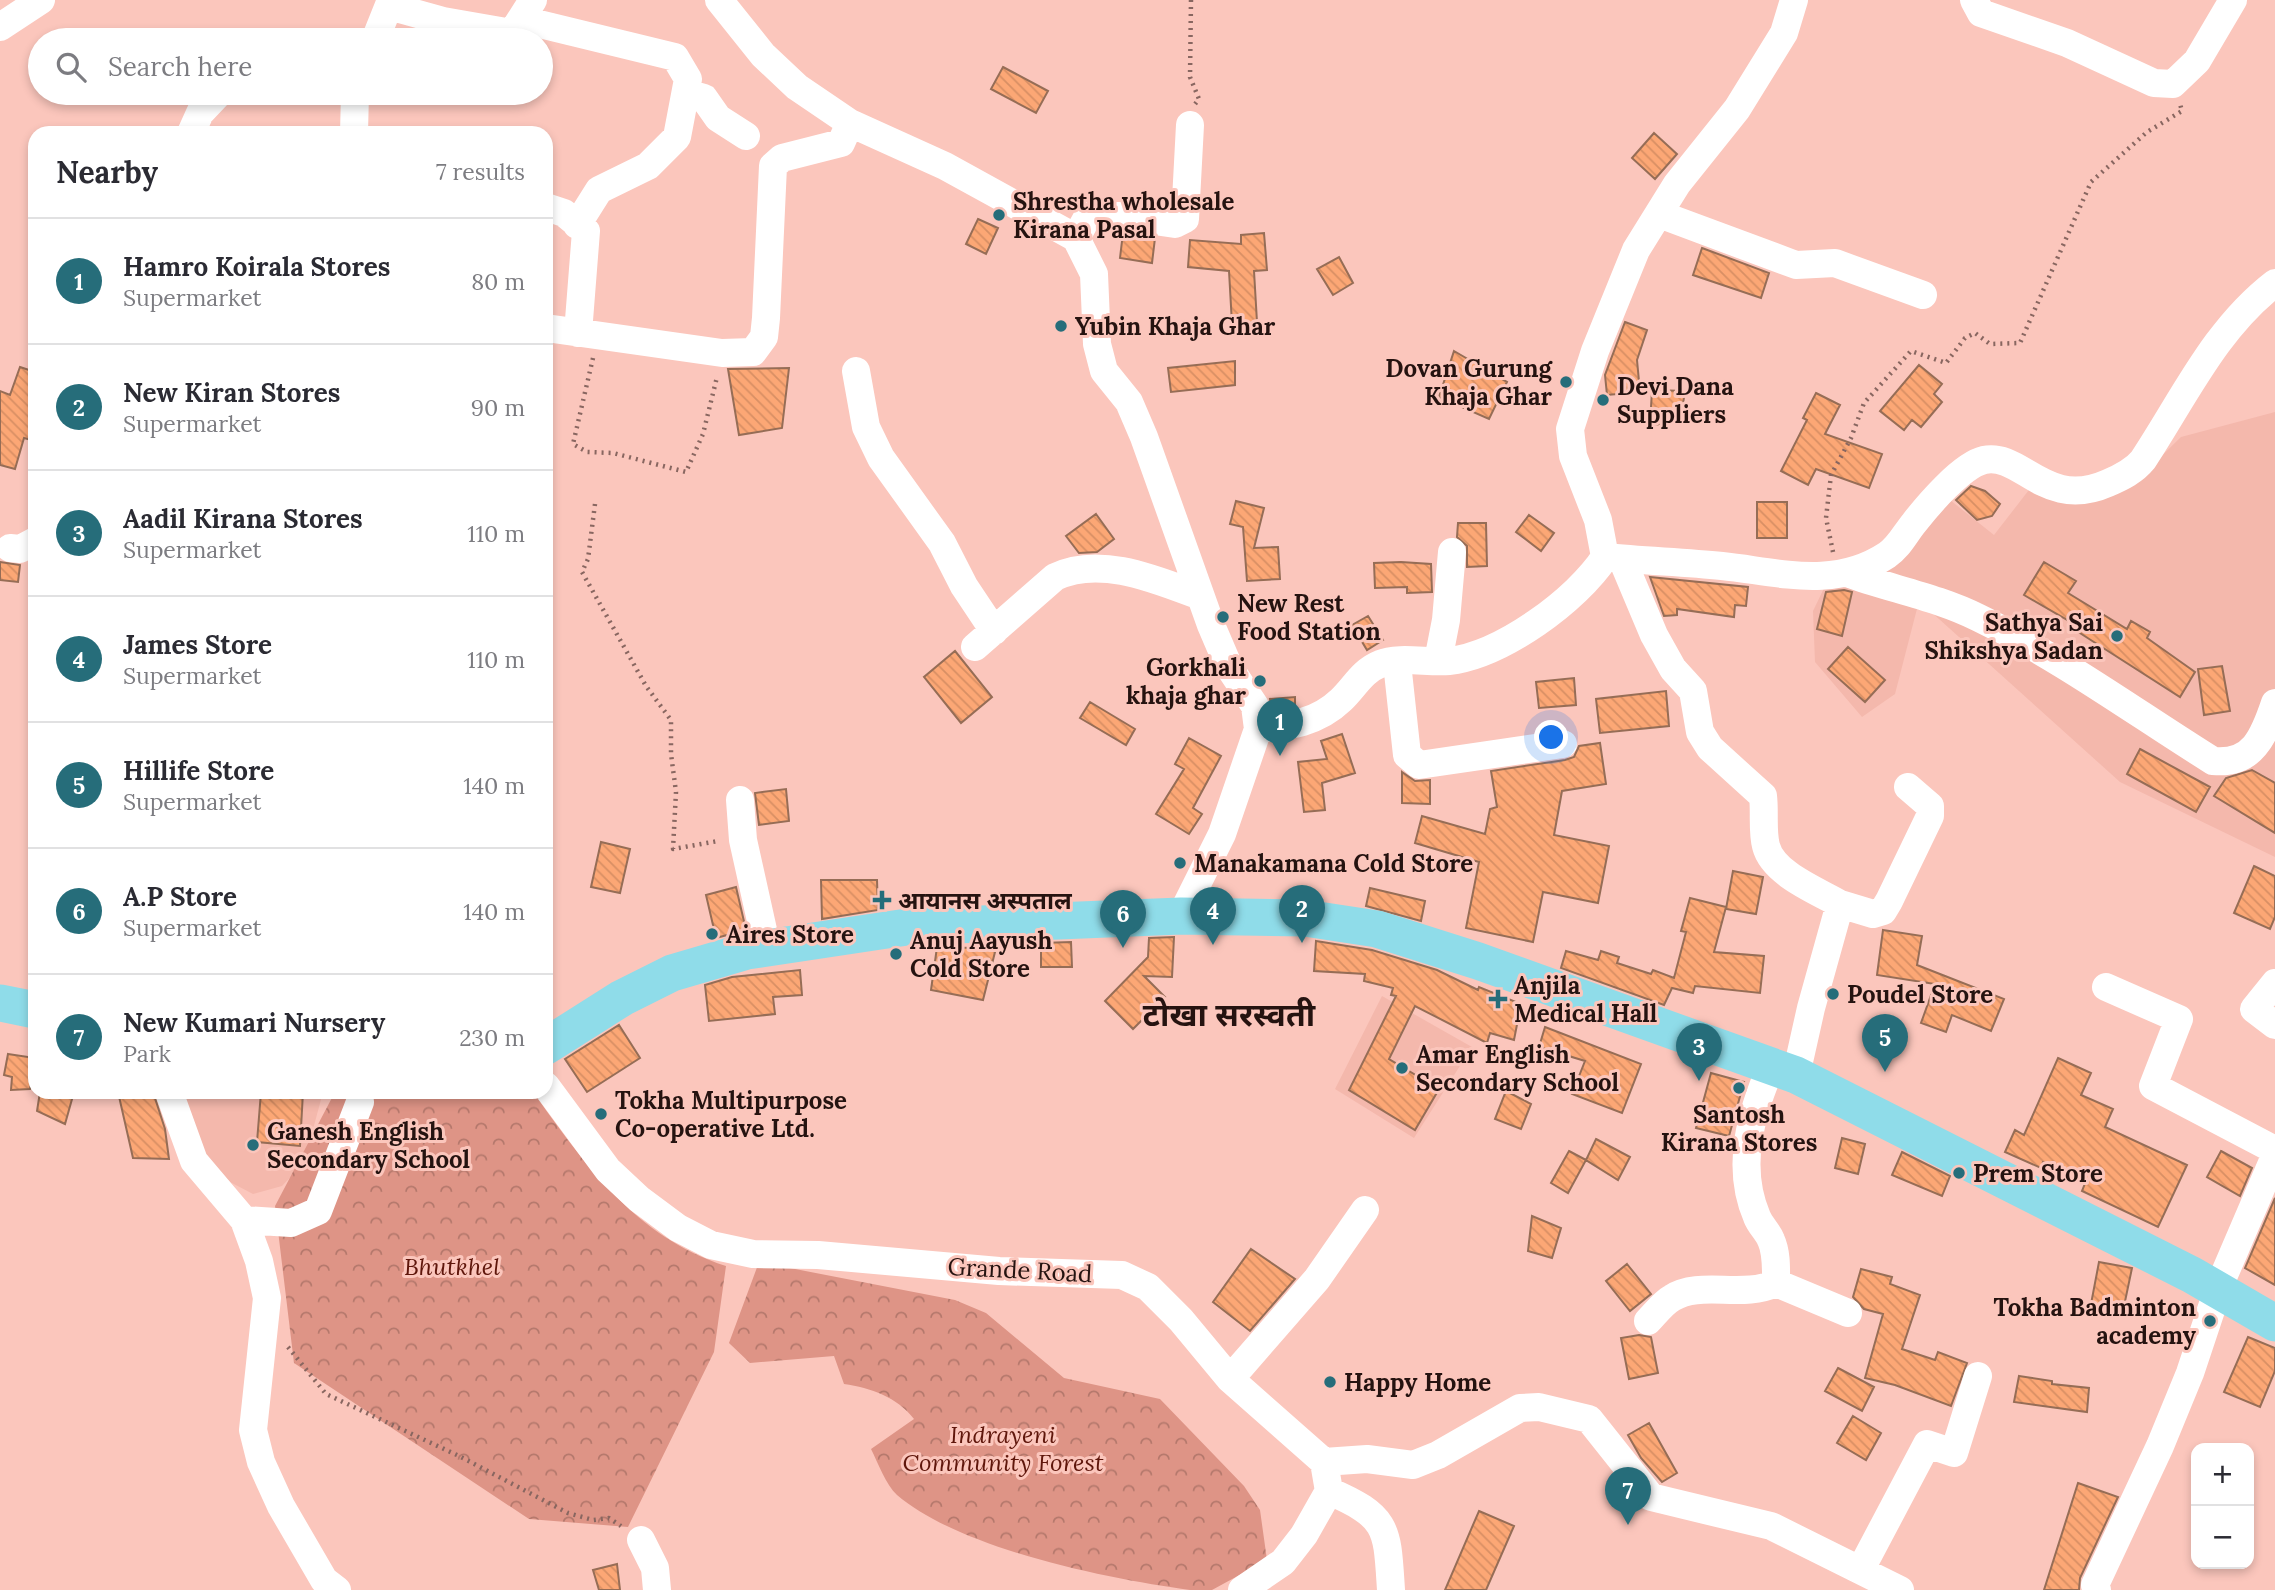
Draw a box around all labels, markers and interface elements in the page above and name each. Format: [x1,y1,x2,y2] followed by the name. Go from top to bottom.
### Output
[28,28,553,105] search box
[52,48,90,86] icon: search
[108,50,252,83] text: Search here
[56,153,158,191] text: Nearby
[436,157,525,186] text: 7 results
[1013,186,1234,245] place label: Shrestha wholesale Kirana Pasal
[991,207,1007,223] marker: Shrestha wholesale Kirana Pasal
[123,250,390,283] text: Hamro Koirala Stores
[74,267,84,296] text: 1
[471,267,525,296] text: 80 m
[123,283,261,312] text: Supermarket
[1075,311,1276,342] place label: Yubin Khaja Ghar
[1053,318,1069,334] marker: Yubin Khaja Ghar
[1385,353,1554,412] place label: Dovan Gurung Khaja Ghar
[1617,371,1734,430] place label: Devi Dana Suppliers
[1558,374,1574,390] marker: Dovan Gurung Khaja Ghar
[123,376,340,409] text: New Kiran Stores
[1595,392,1611,408] marker: Devi Dana Suppliers
[73,393,85,422] text: 2
[471,393,525,422] text: 90 m
[123,409,261,438] text: Supermarket
[123,502,363,535] text: Aadil Kirana Stores
[73,519,85,548] text: 3
[467,519,525,548] text: 110 m
[123,535,261,564] text: Supermarket
[1237,588,1381,647] place label: New Rest Food Station
[1924,607,2103,666] place label: Sathya Sai Shikshya Sadan
[1215,609,1231,625] marker: New Rest Food Station
[123,628,272,661] text: James Store
[2109,628,2125,644] marker: Sathya Sai Shikshya Sadan
[73,645,85,674] text: 4
[467,645,525,674] text: 110 m
[1126,652,1246,711] place label: Gorkhali khaja ghar
[123,661,261,690] text: Supermarket
[1252,673,1268,689] marker: Gorkhali khaja ghar
[1257,698,1303,756] pin: 1
[1534,720,1568,754] your location
[123,754,274,787] text: Hillife Store
[73,771,85,800] text: 5
[463,771,525,800] text: 140 m
[123,787,261,816] text: Supermarket
[1194,848,1473,879] place label: Manakamana Cold Store
[1172,855,1188,871] marker: Manakamana Cold Store
[123,880,237,913] text: A.P Store
[898,885,1073,916] place label: आयानस अस्पताल
[1279,885,1325,943] pin: 2
[1190,887,1236,945] pin: 4
[872,890,892,910] marker: आयानस अस्पताल
[1100,890,1146,948] pin: 6
[72,897,86,926] text: 6
[463,897,525,926] text: 140 m
[123,913,261,942] text: Supermarket
[726,919,854,950] place label: Aires Store
[910,925,1052,984] place label: Anuj Aayush Cold Store
[704,926,720,942] marker: Aires Store
[888,946,904,962] marker: Anuj Aayush Cold Store
[1514,970,1657,1029] place label: Anjila Medical Hall
[1847,979,1993,1010] place label: Poudel Store
[1825,986,1841,1002] marker: Poudel Store
[1488,989,1508,1009] marker: Anjila Medical Hall
[1143,994,1316,1035] district label: टोखा सरस्वती
[123,1006,385,1039] text: New Kumari Nursery
[1862,1014,1908,1072] pin: 5
[74,1023,84,1052] text: 7
[459,1023,525,1052] text: 230 m
[1676,1023,1722,1081] pin: 3
[123,1039,171,1068] text: Park
[1416,1039,1619,1098] place label: Amar English Secondary School
[1394,1060,1410,1076] marker: Amar English Secondary School
[1731,1080,1747,1096] marker: Santosh Kirana Stores
[615,1085,847,1144] place label: Tokha Multipurpose Co-operative Ltd.
[1661,1099,1817,1158] place label: Santosh Kirana Stores
[593,1106,609,1122] marker: Tokha Multipurpose Co-operative Ltd.
[267,1116,470,1175] place label: Ganesh English Secondary School
[245,1137,261,1153] marker: Ganesh English Secondary School
[1973,1158,2103,1189] place label: Prem Store
[1951,1165,1967,1181] marker: Prem Store
[404,1251,500,1282] park label: Bhutkhel
[947,1251,1093,1289] street label: Grande Road
[1993,1292,2197,1351] place label: Tokha Badminton academy
[2202,1313,2218,1329] marker: Tokha Badminton academy
[1344,1367,1491,1398] place label: Happy Home
[1322,1374,1338,1390] marker: Happy Home
[902,1419,1104,1478] park label: Indrayeni Community Forest
[2191,1443,2254,1569] map controls
[2191,1443,2254,1506] button: +
[1605,1467,1651,1525] pin: 7
[2191,1506,2254,1569] button: −

